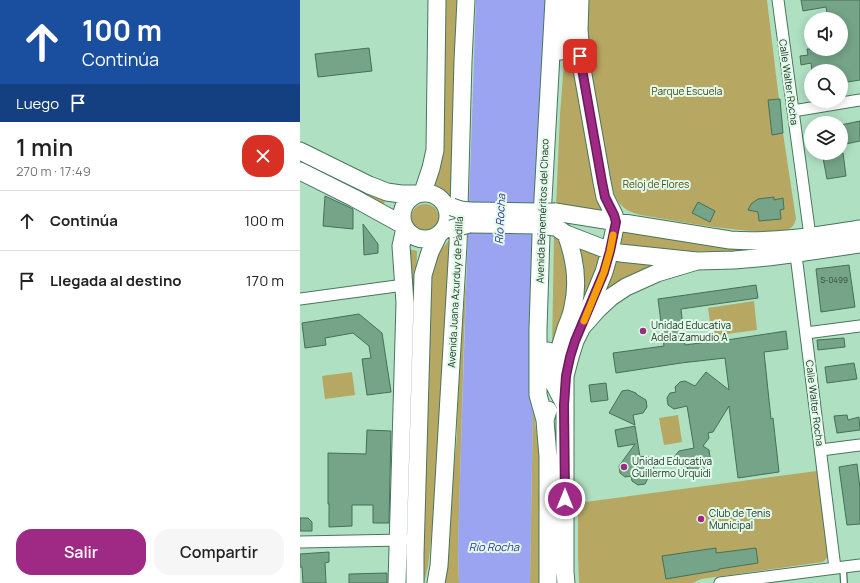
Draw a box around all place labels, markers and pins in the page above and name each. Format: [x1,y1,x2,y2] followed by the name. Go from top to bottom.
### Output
[563,39,597,73] pin
[651,318,731,344] place label: Unidad Educativa Adela Zamudio A
[638,326,648,336] marker: Unidad Educativa Adela Zamudio A
[632,454,712,480] place label: Unidad Educativa Guillermo Urquidi
[619,462,629,472] marker: Unidad Educativa Guillermo Urquidi
[709,506,771,532] place label: Club de Tenis Municipal
[696,514,706,524] marker: Club de Tenis Municipal

